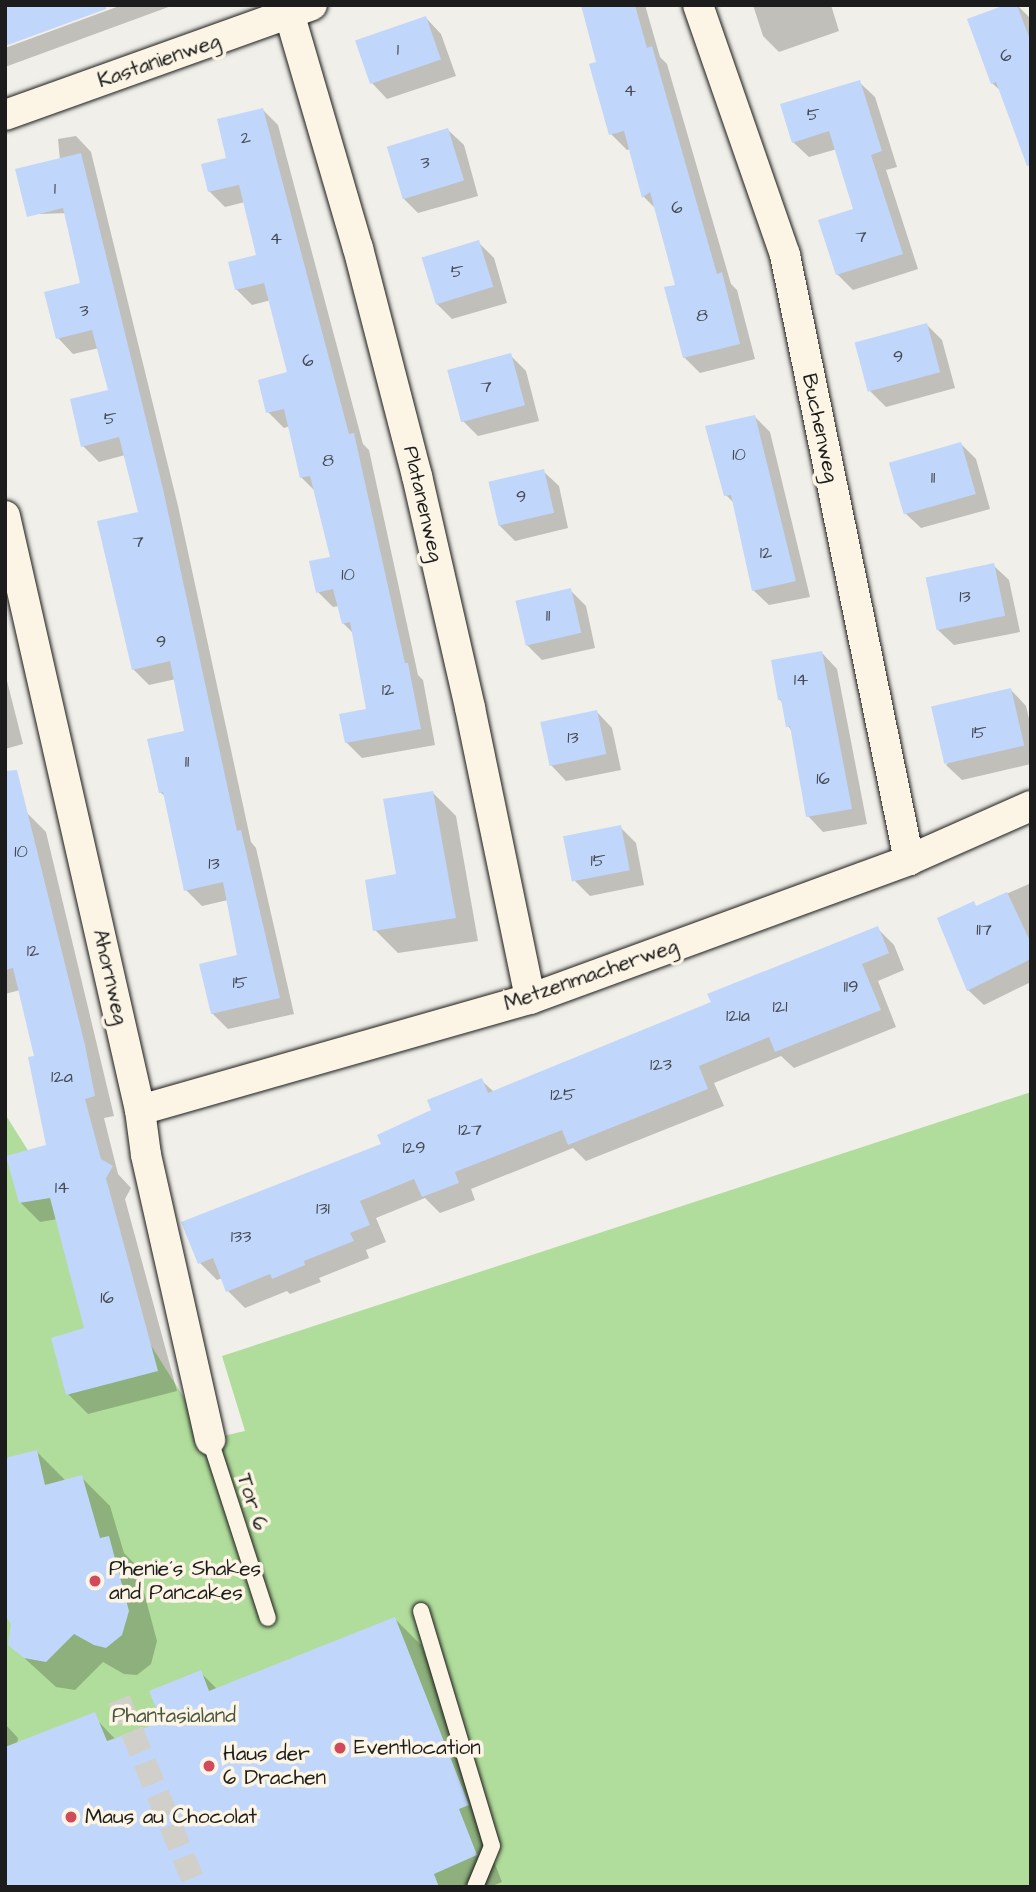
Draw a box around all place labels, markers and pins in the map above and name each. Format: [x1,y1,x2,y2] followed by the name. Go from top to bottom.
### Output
[109,1556,261,1606] place label: Phenie´s Shakes and Pancakes
[87,1573,103,1589] marker: Phenie´s Shakes and Pancakes
[354,1735,481,1761] place label: Eventlocation
[332,1740,348,1756] marker: Eventlocation
[223,1741,326,1791] place label: Haus der 6 Drachen
[201,1758,217,1774] marker: Haus der 6 Drachen
[85,1804,257,1830] place label: Maus au Chocolat
[63,1809,79,1825] marker: Maus au Chocolat

